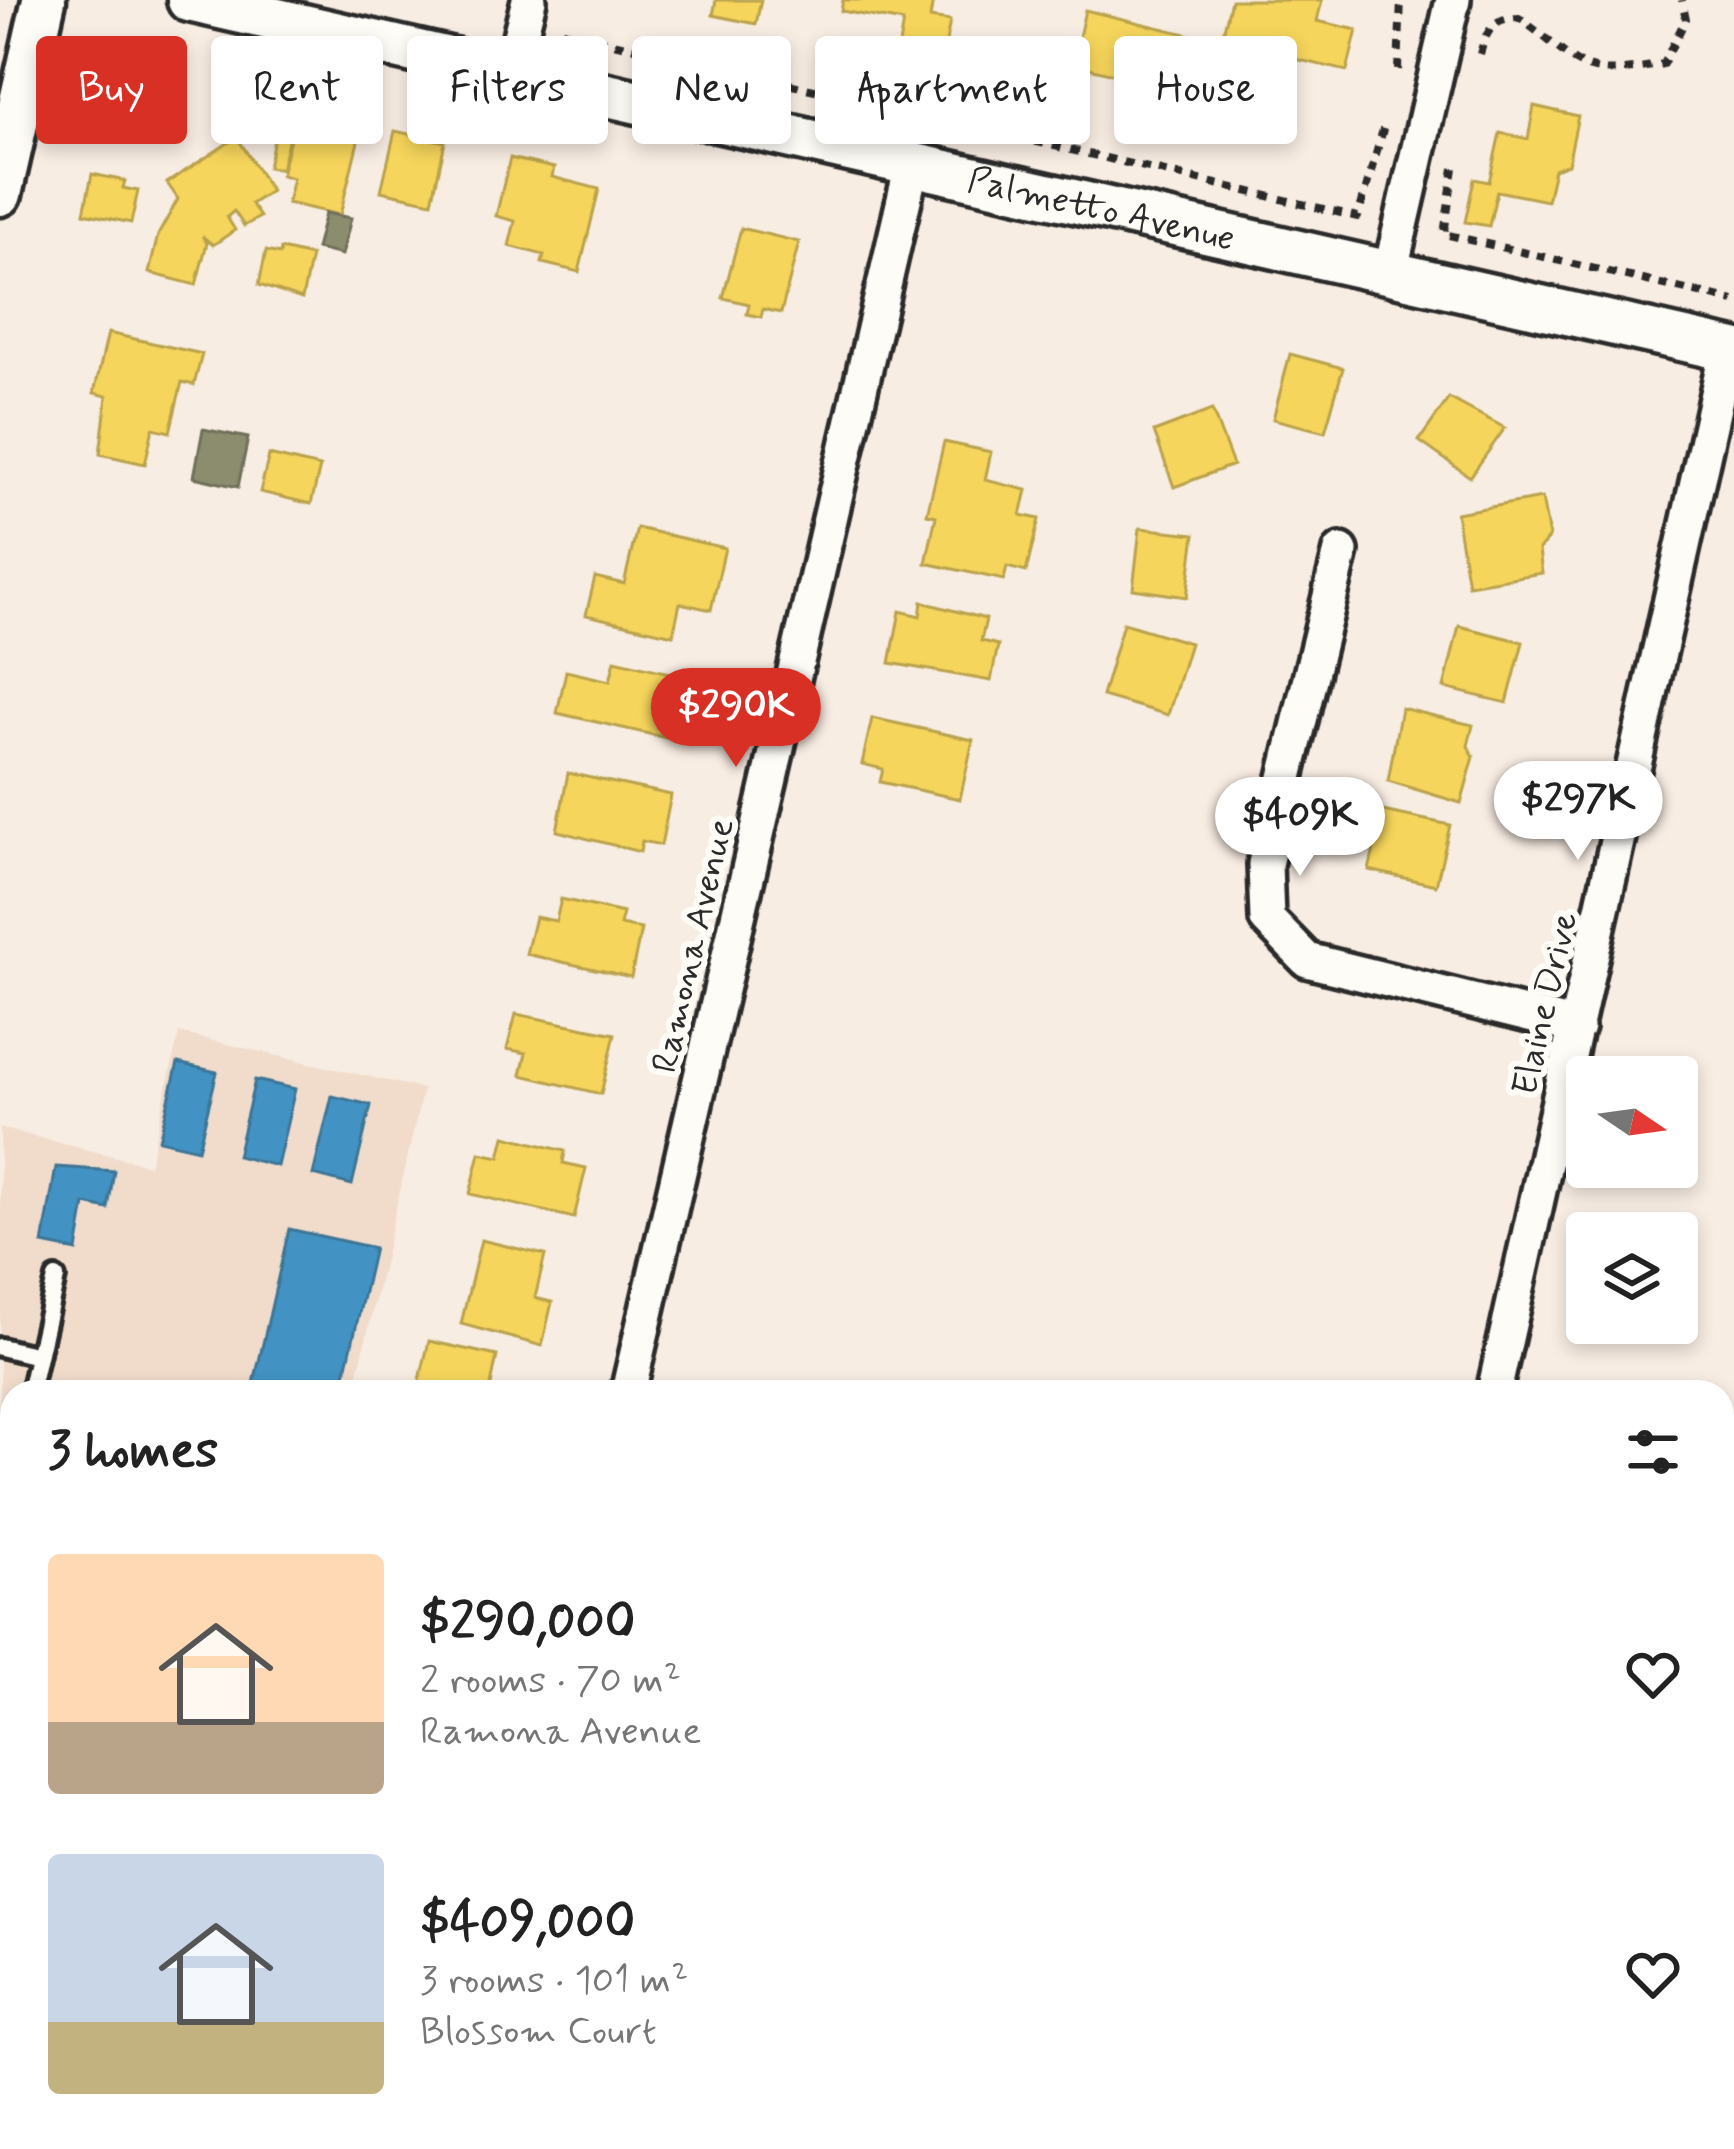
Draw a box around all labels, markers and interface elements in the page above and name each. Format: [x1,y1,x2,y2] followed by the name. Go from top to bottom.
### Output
[36,36,187,144] chip: Buy
[211,36,383,144] chip: Rent
[407,36,608,144] chip: Filters
[632,36,791,144] chip: New
[815,36,1090,144] chip: Apartment
[1114,36,1297,144] chip: House
[963,158,1239,264] street label: Palmetto Avenue
[652,668,820,770] pin: $290K
[678,681,794,732] text: $290K
[1494,761,1662,863] pin: $297K
[1521,774,1635,825] text: $297K
[1216,777,1384,879] pin: $409K
[1242,790,1358,841] text: $409K
[642,814,747,1078] street label: Ramona Avenue
[1503,908,1590,1100] street label: Elaine Drive
[1566,1056,1698,1188] north arrow
[1566,1056,1698,1344] map controls
[1566,1212,1698,1344] button: layers
[48,1419,218,1485] text: 3 homes
[1620,1419,1686,1485] icon: filters
[420,1590,635,1656] text: $290,000
[144,1602,288,1746] icon: home
[1620,1641,1686,1707] icon: heart
[420,1656,681,1707] text: 2 rooms · 70 m²
[420,1707,701,1758] text: Ramona Avenue
[420,1890,635,1956] text: $409,000
[144,1902,288,2046] icon: home
[1620,1941,1686,2007] icon: heart
[420,1956,688,2007] text: 3 rooms · 101 m²
[420,2007,657,2058] text: Blossom Court

